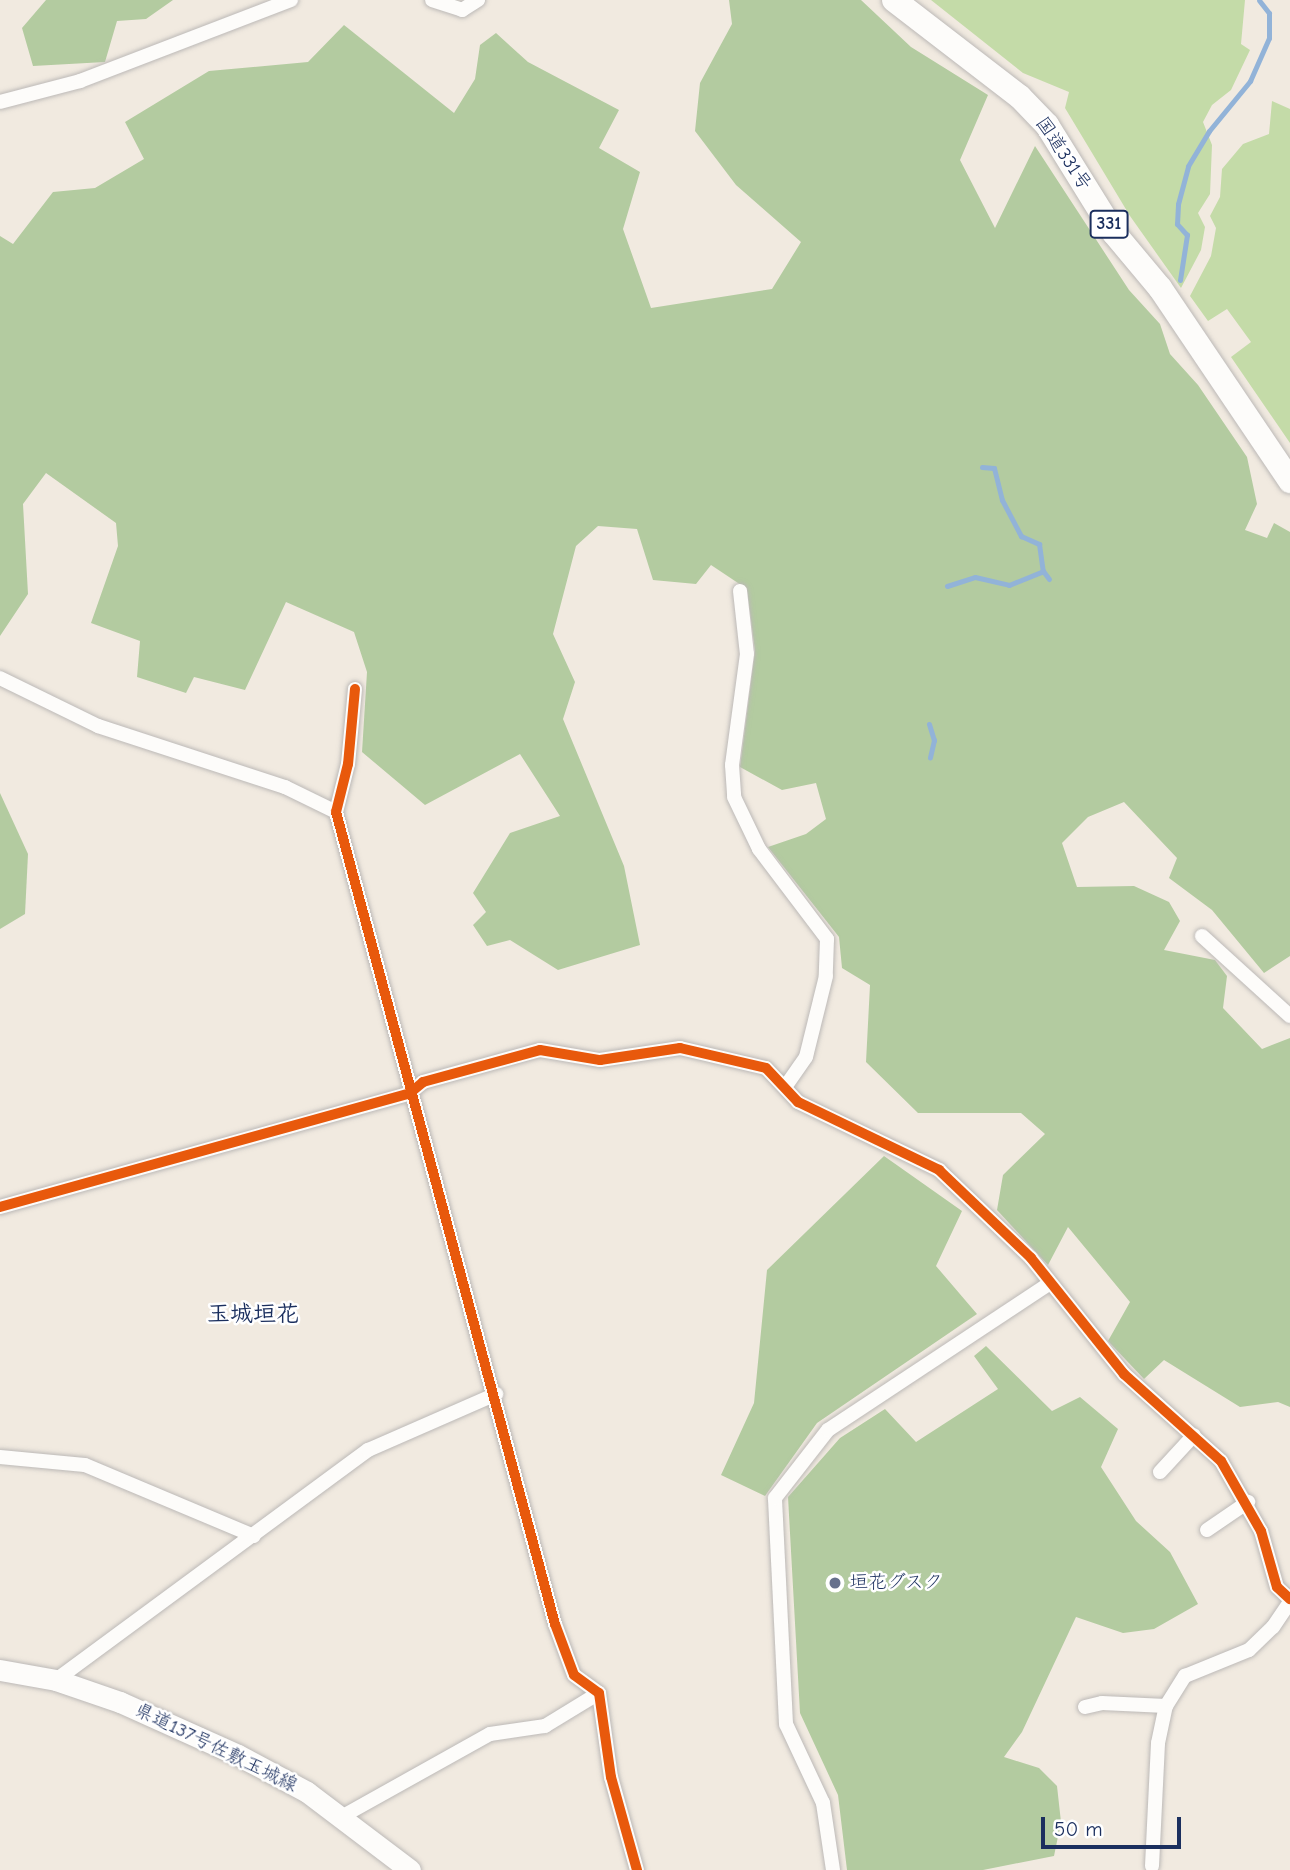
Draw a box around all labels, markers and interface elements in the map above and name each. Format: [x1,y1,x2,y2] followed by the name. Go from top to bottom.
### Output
[1030,113,1096,195] street label: 国道331号
[1088,210,1130,238] road number: 331
[207,1300,299,1328] district label: 玉城垣花
[849,1572,944,1594] place label: 垣花グスク
[827,1575,843,1591] marker: 垣花グスク
[131,1699,301,1797] street label: 県道137号佐敷玉城線
[1045,1804,1185,1848] scale bar
[1054,1817,1103,1841] text: 50 m

